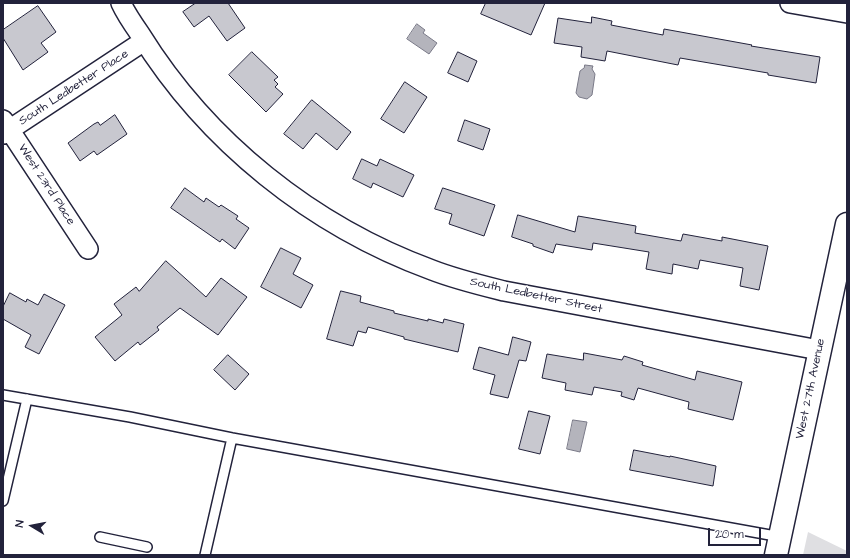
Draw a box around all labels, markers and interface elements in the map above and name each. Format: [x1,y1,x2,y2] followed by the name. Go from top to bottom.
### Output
[17,47,131,129] street label: South Ledbetter Place
[14,142,78,228] street label: West 23rd Place
[468,275,604,317] street label: South Ledbetter Street
[793,337,829,441] street label: West 27th Avenue
[12,506,52,546] north arrow
[12,519,28,529] text: N
[710,520,763,546] scale bar
[715,526,744,543] text: 20 m

